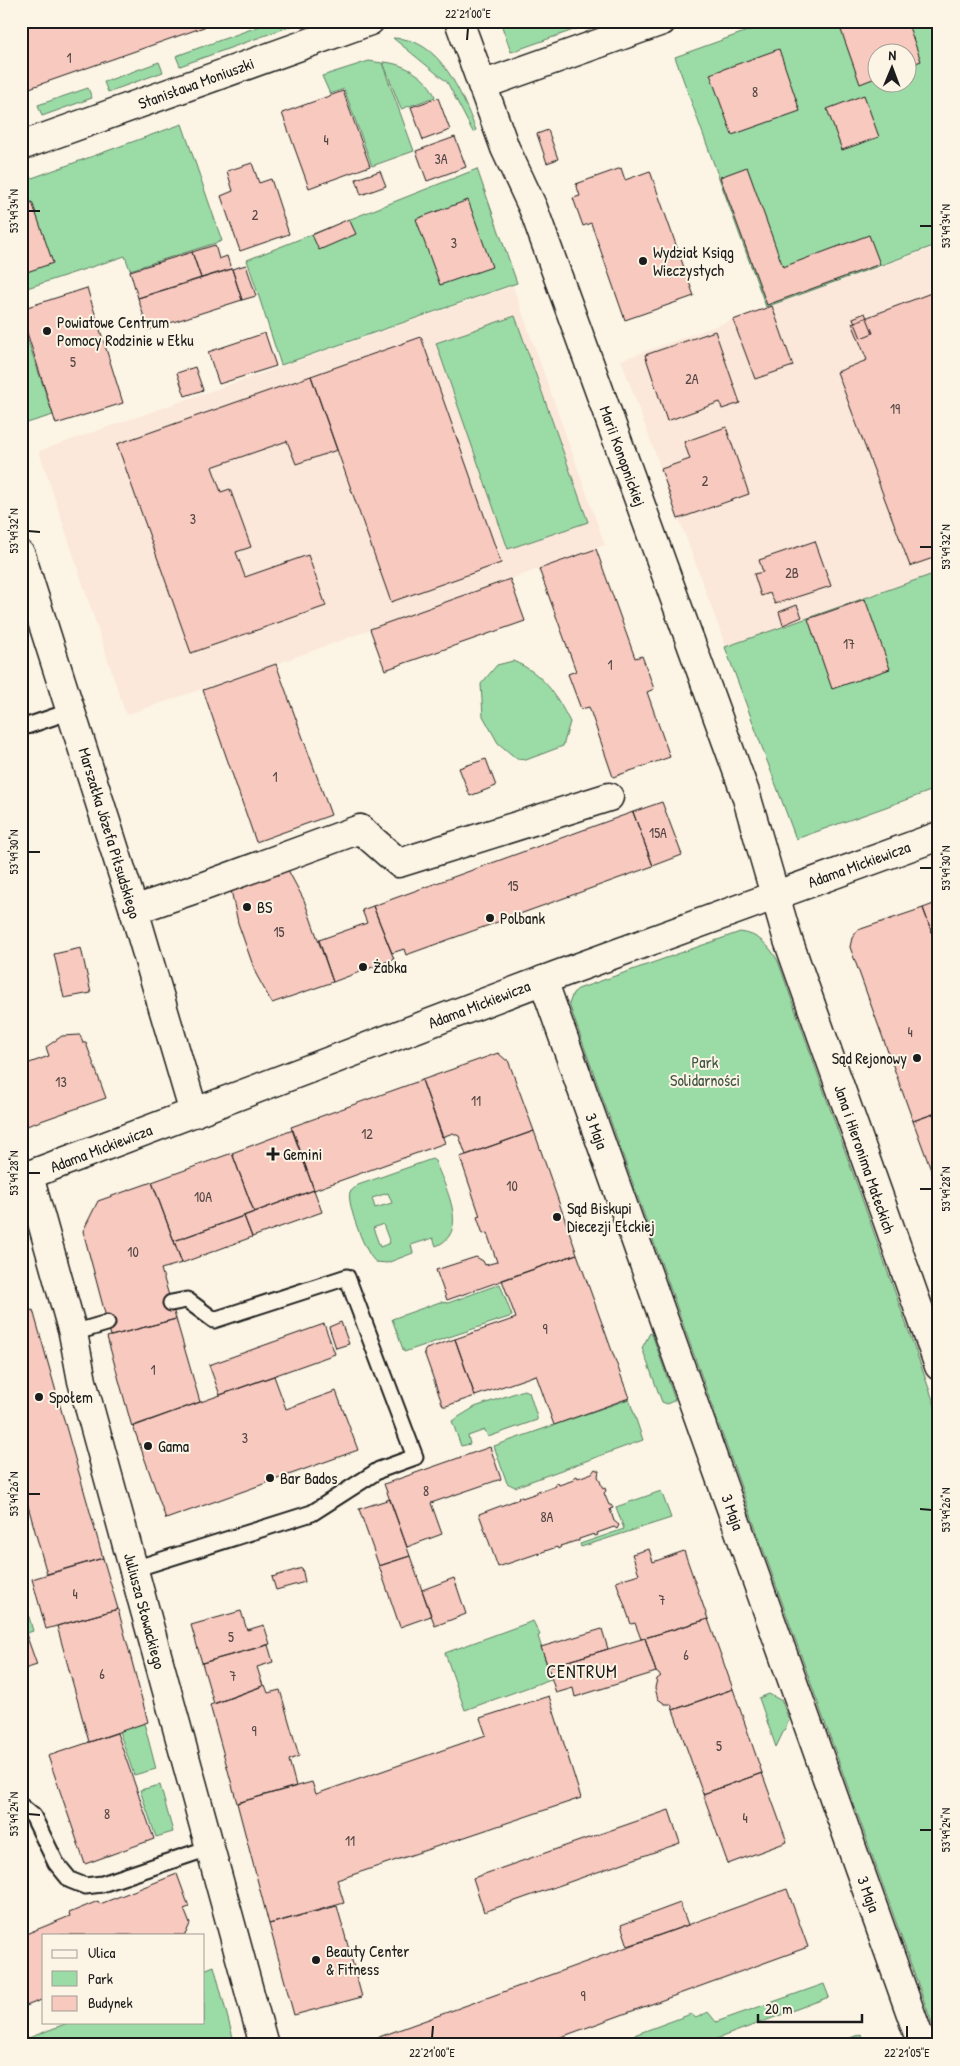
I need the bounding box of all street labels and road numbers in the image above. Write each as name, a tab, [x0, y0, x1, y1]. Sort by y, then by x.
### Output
street label: Stanisława Moniuszki	[135, 52, 257, 114]
street label: Marii Konopnickiej	[595, 403, 651, 509]
street label: Marszałka Józefa Piłsudskiego	[74, 745, 147, 922]
street label: Adama Mickiewicza	[805, 835, 913, 893]
street label: Adama Mickiewicza	[425, 974, 533, 1034]
street label: Jana i Hieronima Małeckich	[829, 1082, 901, 1237]
street label: 3 Maja	[580, 1110, 614, 1152]
street label: Adama Mickiewicza	[47, 1118, 155, 1178]
street label: 3 Maja	[716, 1491, 750, 1533]
street label: Juliusza Słowackiego	[119, 1550, 171, 1672]
street label: 3 Maja	[852, 1873, 886, 1915]

